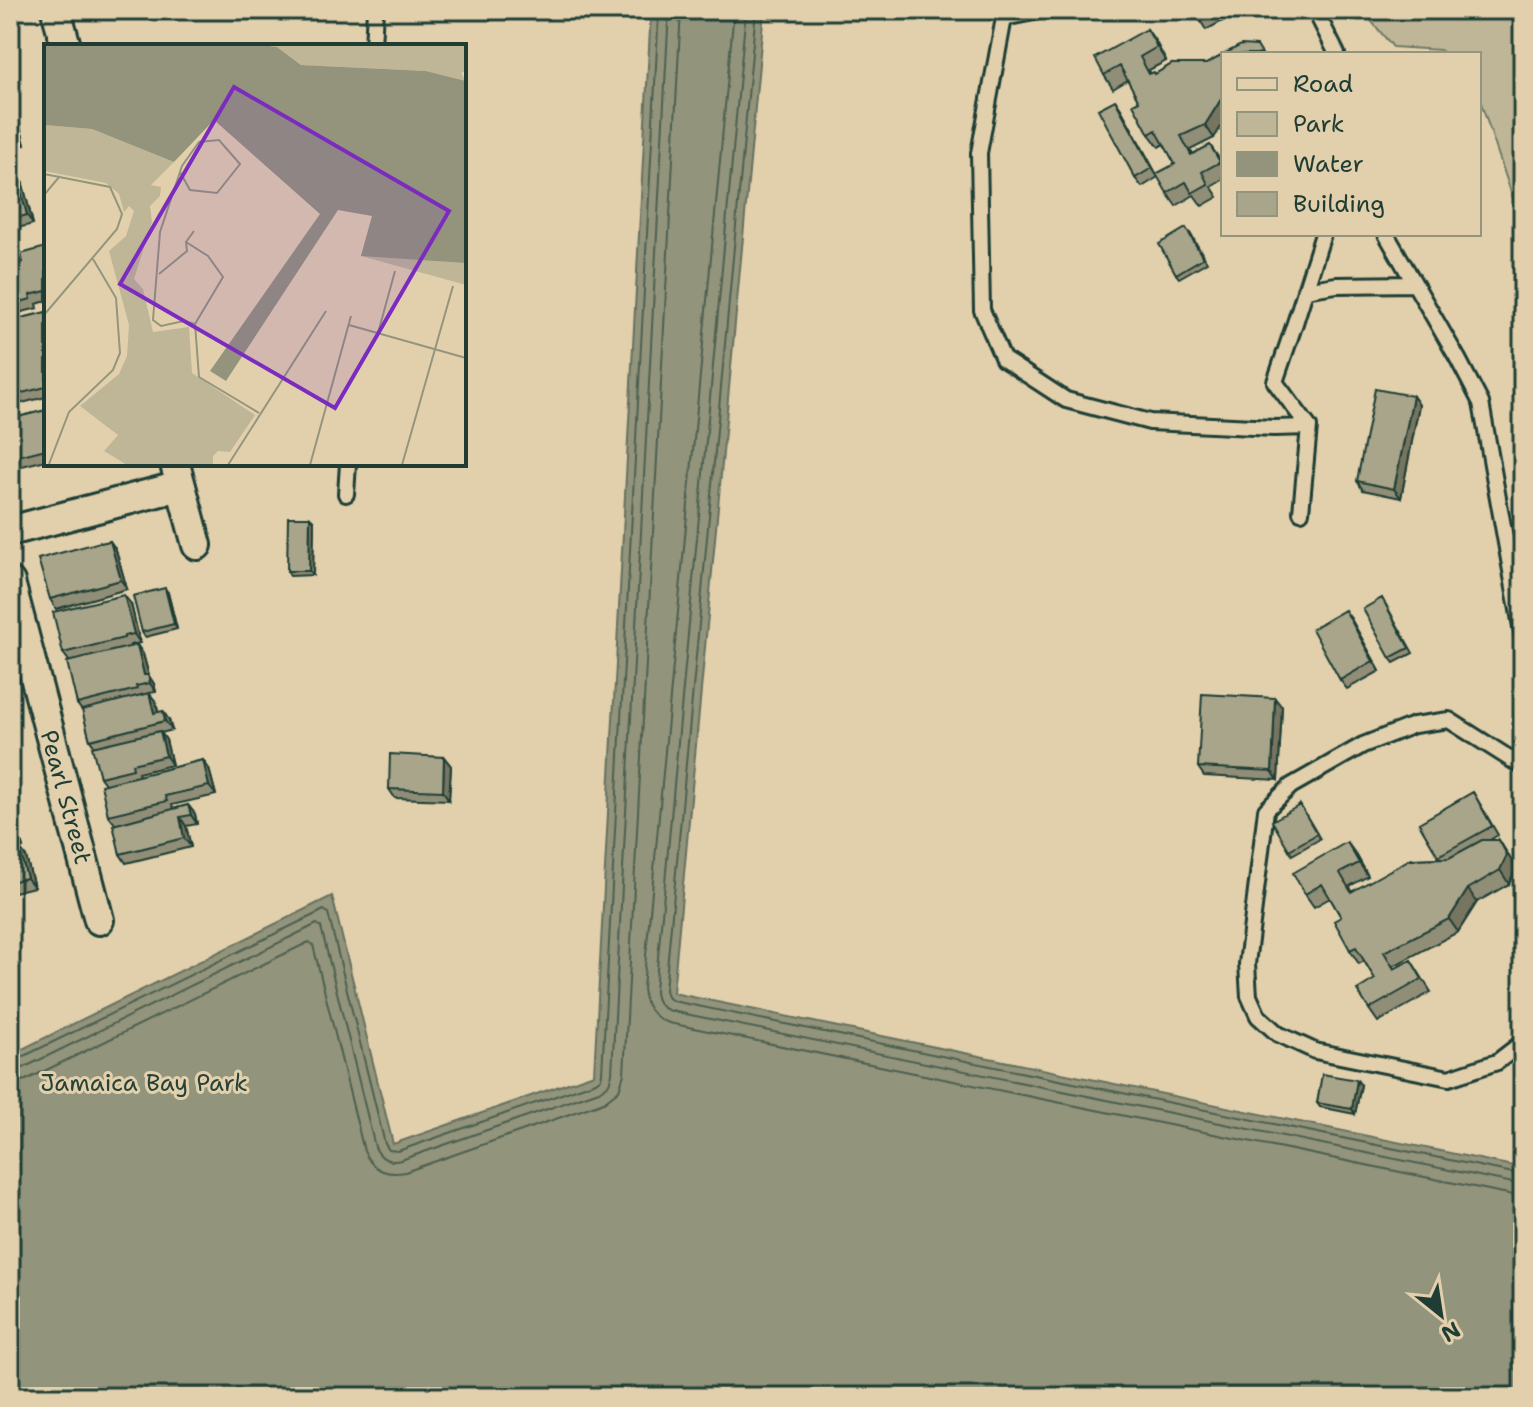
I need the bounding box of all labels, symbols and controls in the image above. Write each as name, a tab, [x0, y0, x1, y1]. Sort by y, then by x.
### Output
inset map	[44, 44, 466, 466]
legend	[1221, 52, 1481, 236]
text: Road	[1293, 68, 1353, 100]
text: Park	[1293, 108, 1345, 140]
text: Water	[1293, 148, 1364, 180]
text: Building	[1293, 188, 1385, 220]
street label: Pearl Street	[33, 726, 99, 868]
park label: Jamaica Bay Park	[40, 1067, 248, 1099]
north arrow	[1401, 1275, 1481, 1355]
text: N	[1436, 1315, 1466, 1349]

